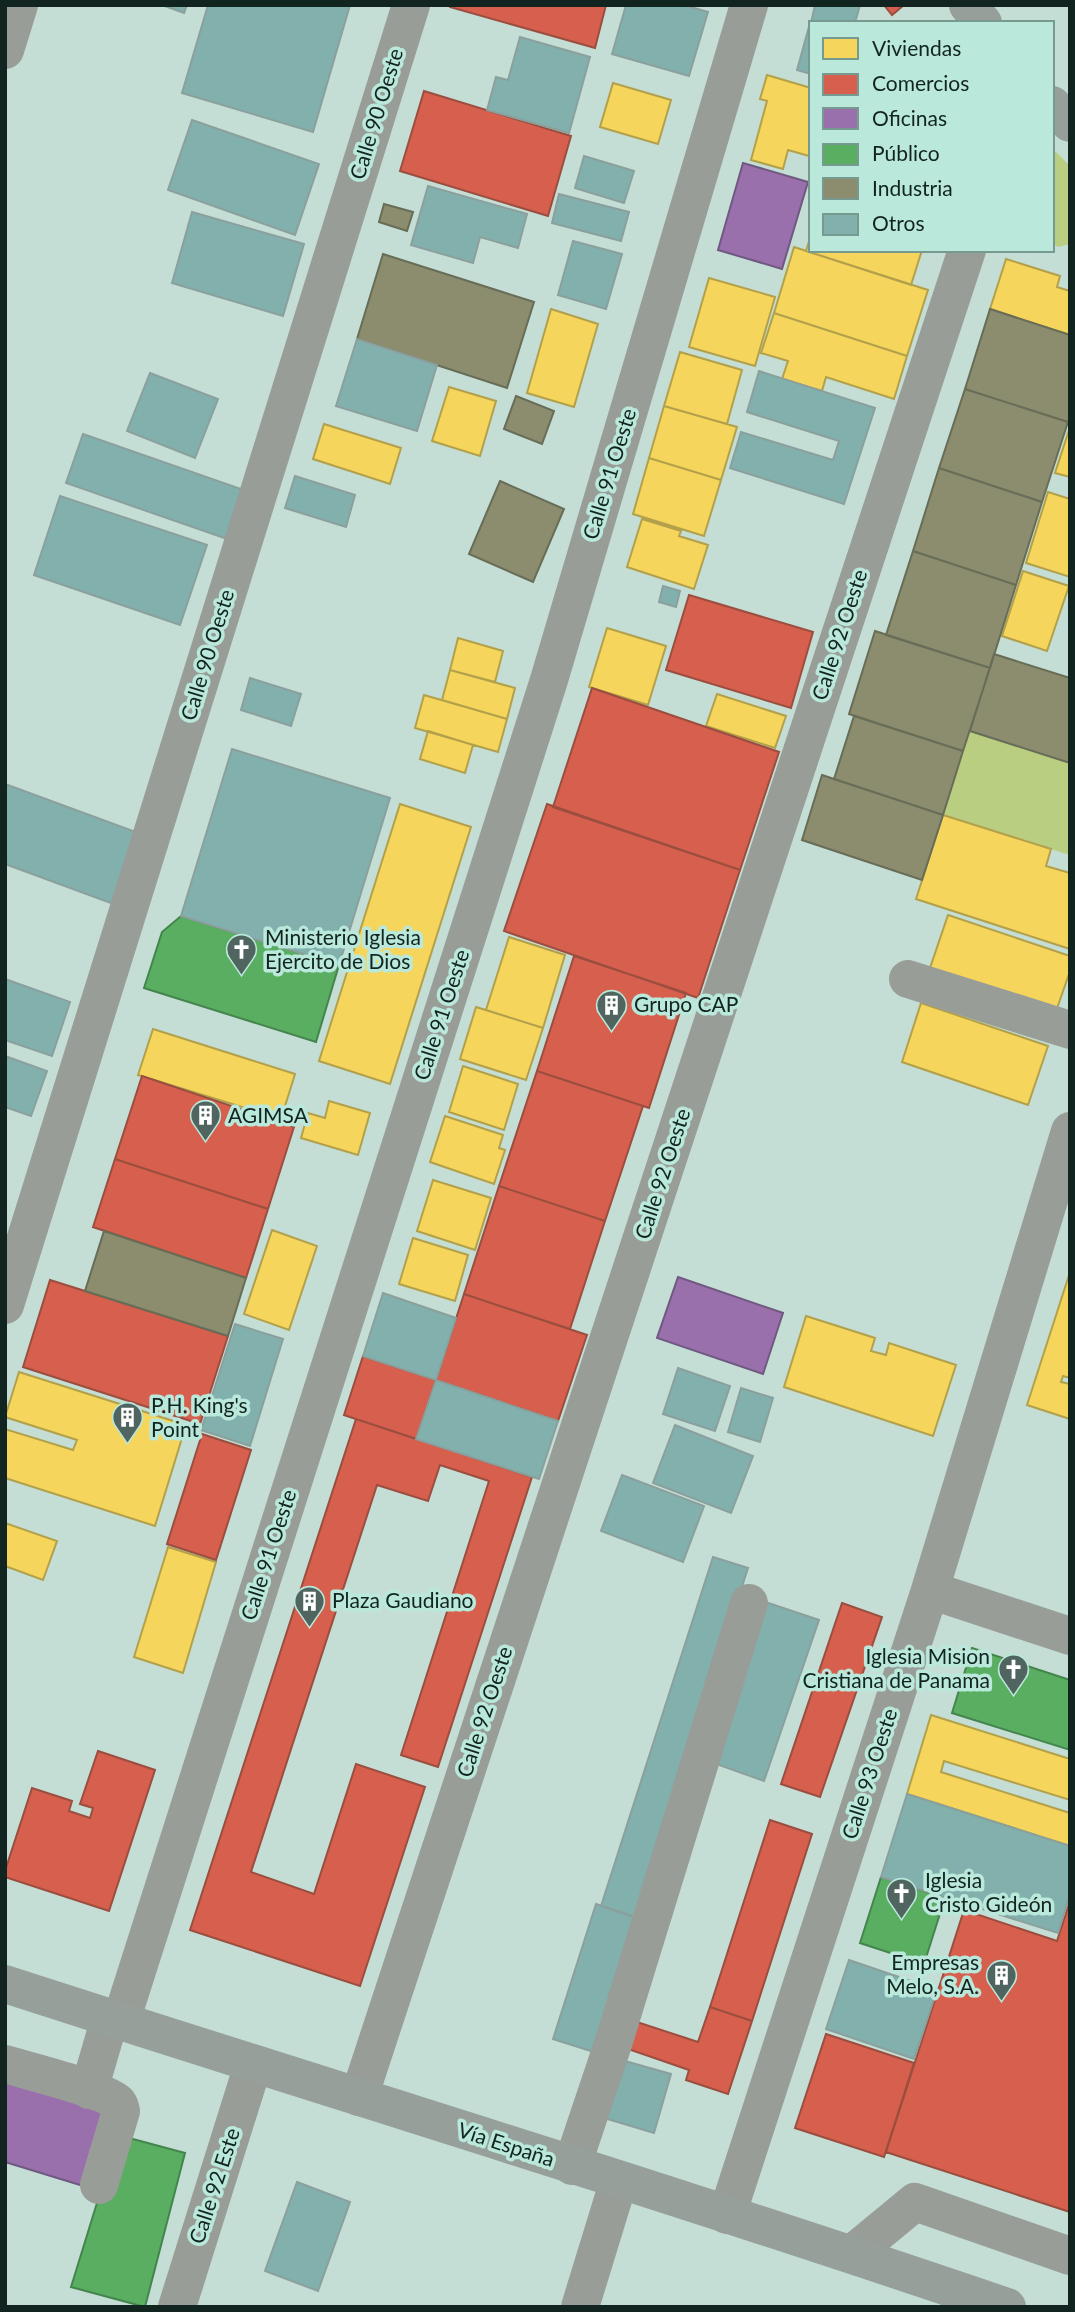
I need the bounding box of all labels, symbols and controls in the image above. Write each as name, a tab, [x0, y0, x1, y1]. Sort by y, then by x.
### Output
legend	[809, 21, 1054, 252]
text: Viviendas	[872, 35, 961, 60]
street label: Calle 90 Oeste	[344, 45, 407, 182]
text: Comercios	[872, 70, 969, 95]
text: Oficinas	[872, 105, 947, 130]
text: Público	[872, 140, 940, 165]
text: Industria	[872, 175, 953, 200]
text: Otros	[872, 210, 925, 235]
street label: Calle 91 Oeste	[577, 405, 640, 542]
street label: Calle 92 Oeste	[806, 566, 871, 703]
street label: Calle 90 Oeste	[175, 586, 238, 723]
place label: Ministerio Iglesia Ejercito de Dios	[265, 924, 421, 973]
church icon: Ministerio Iglesia Ejercito de Dios	[225, 933, 259, 977]
street label: Calle 91 Oeste	[408, 946, 473, 1083]
building icon: Grupo CAP	[594, 988, 628, 1032]
place label: Grupo CAP	[634, 991, 738, 1016]
building icon: AGIMSA	[188, 1099, 222, 1143]
place label: AGIMSA	[228, 1102, 309, 1127]
street label: Calle 92 Oeste	[629, 1105, 694, 1242]
place label: P.H. King's Point	[151, 1392, 248, 1441]
building icon: P.H. King's Point	[111, 1401, 145, 1445]
street label: Calle 91 Oeste	[235, 1486, 300, 1623]
building icon: Plaza Gaudiano	[292, 1584, 326, 1628]
place label: Plaza Gaudiano	[332, 1587, 474, 1612]
street label: Calle 92 Oeste	[451, 1643, 516, 1780]
place label: Iglesia Mision Cristiana de Panama	[803, 1643, 990, 1692]
church icon: Iglesia Mision Cristiana de Panama	[996, 1652, 1030, 1696]
street label: Calle 93 Oeste	[836, 1705, 901, 1842]
place label: Iglesia Cristo Gideón	[925, 1867, 1052, 1916]
church icon: Iglesia Cristo Gideón	[885, 1876, 919, 1920]
place label: Empresas Melo, S.A.	[886, 1949, 979, 1998]
building icon: Empresas Melo, S.A.	[985, 1958, 1019, 2002]
street label: Vía España	[455, 2116, 558, 2171]
street label: Calle 92 Este	[183, 2125, 244, 2247]

